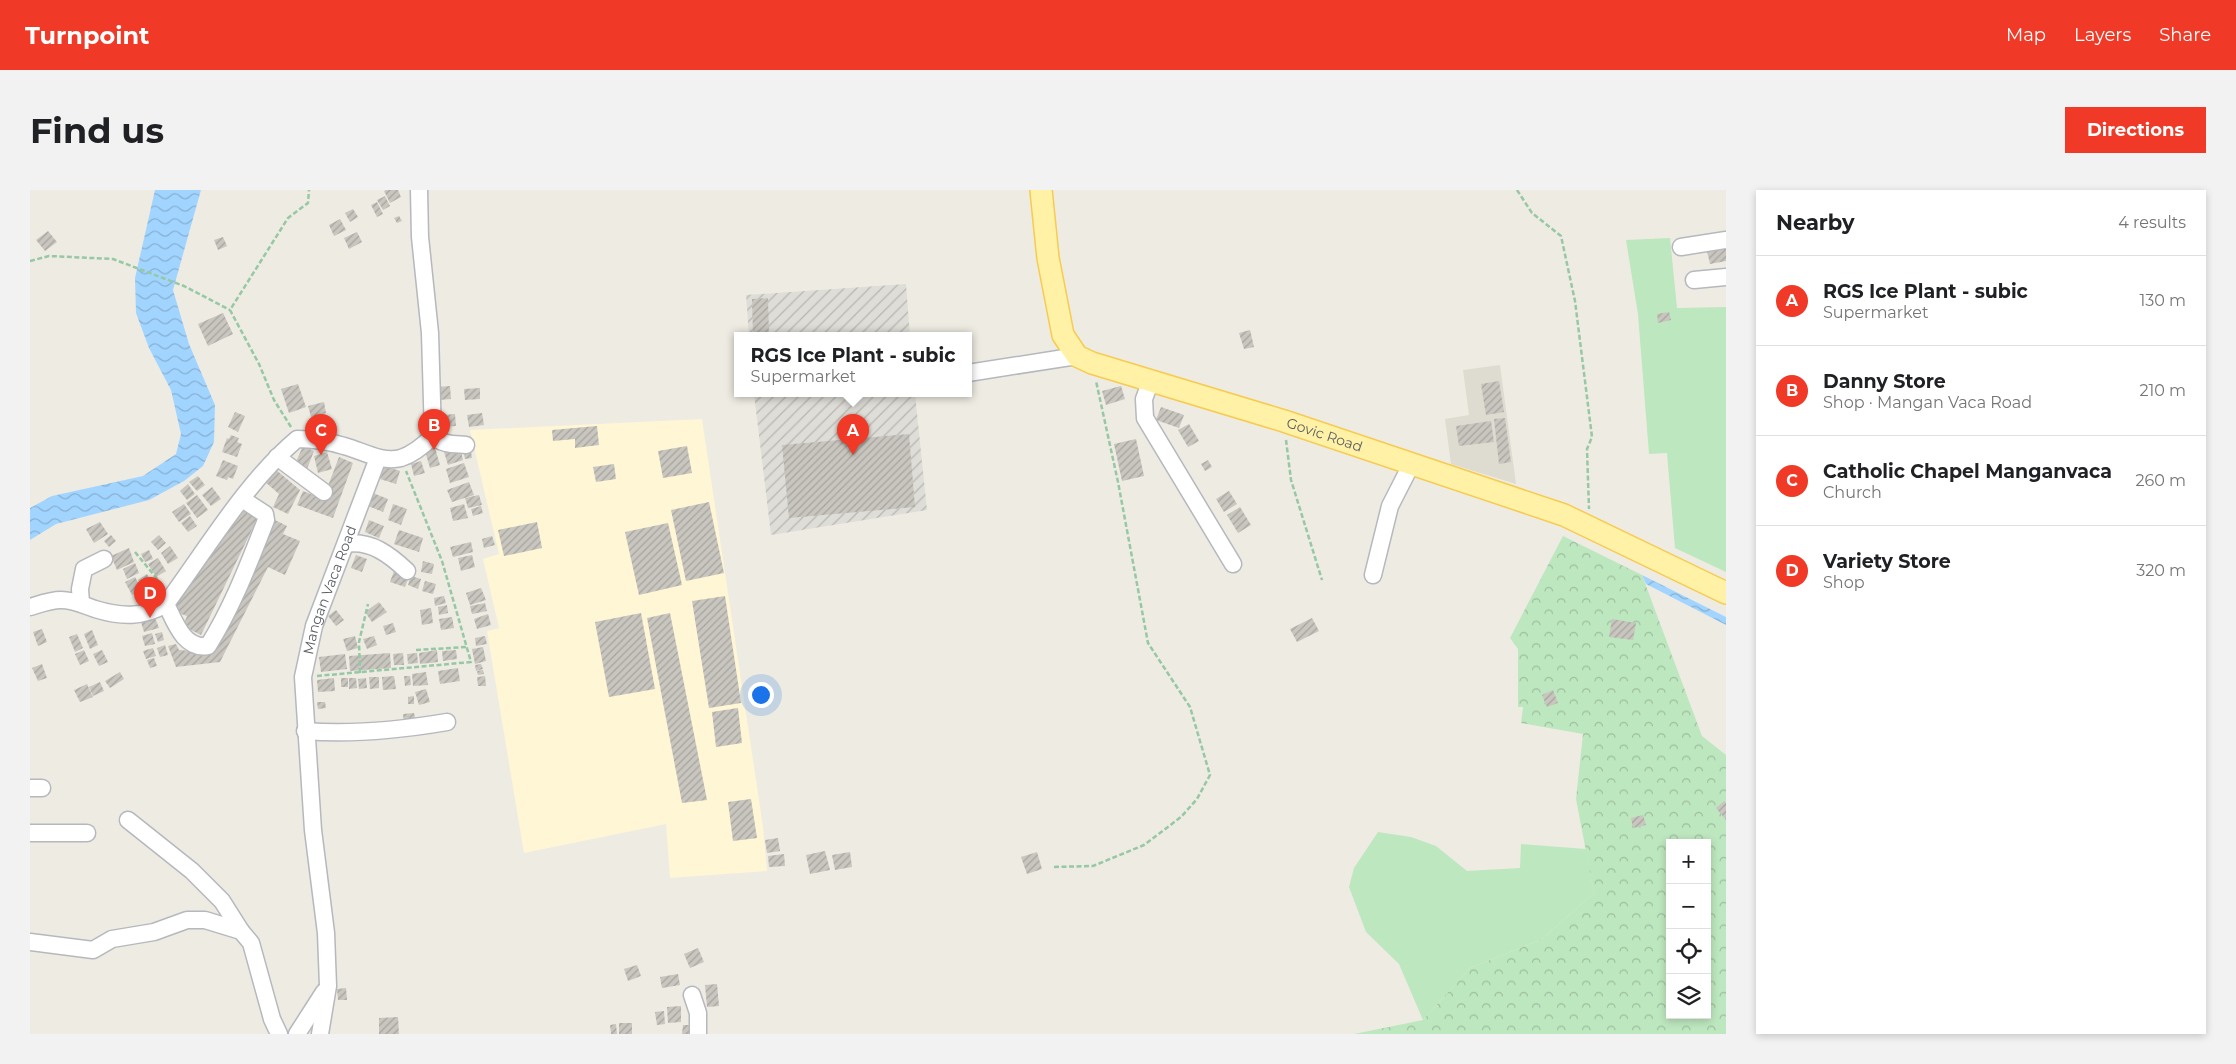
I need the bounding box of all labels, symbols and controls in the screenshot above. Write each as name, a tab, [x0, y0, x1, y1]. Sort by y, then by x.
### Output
text: Turnpoint	[25, 21, 149, 50]
text: Map	[2006, 24, 2046, 46]
text: Layers	[2074, 24, 2131, 46]
text: Share	[2159, 24, 2211, 46]
button: Directions	[2065, 107, 2206, 153]
text: Find us	[30, 109, 164, 152]
text: Nearby	[1776, 210, 1855, 235]
text: 4 results	[2118, 213, 2186, 232]
text: RGS Ice Plant - subic	[1823, 280, 2028, 303]
text: A	[1786, 291, 1798, 310]
text: 130 m	[2139, 291, 2186, 310]
text: Supermarket	[1823, 303, 1929, 322]
popup	[734, 332, 972, 397]
text: RGS Ice Plant - subic	[751, 344, 955, 367]
text: Supermarket	[751, 367, 856, 386]
text: Danny Store	[1823, 370, 1946, 393]
text: B	[1786, 381, 1798, 400]
text: 210 m	[2139, 381, 2186, 400]
text: Shop · Mangan Vaca Road	[1823, 393, 2032, 412]
pin: B	[418, 409, 450, 450]
pin: C	[305, 414, 337, 455]
pin: A	[837, 414, 869, 455]
street label: Govic Road	[1284, 414, 1365, 456]
text: Catholic Chapel Manganvaca	[1823, 460, 2112, 483]
text: C	[1786, 471, 1798, 490]
text: 260 m	[2135, 471, 2186, 490]
text: Church	[1823, 483, 1882, 502]
street label: Mangan Vaca Road	[299, 523, 360, 656]
text: Variety Store	[1823, 550, 1951, 573]
text: D	[1785, 561, 1799, 580]
text: 320 m	[2136, 561, 2186, 580]
text: Shop	[1823, 573, 1865, 592]
pin: D	[134, 577, 166, 618]
your location	[748, 682, 774, 708]
map controls	[1666, 839, 1711, 1019]
button: +	[1666, 839, 1711, 884]
button: −	[1666, 884, 1711, 929]
button: locate	[1666, 929, 1711, 974]
button: layers	[1666, 974, 1711, 1019]

